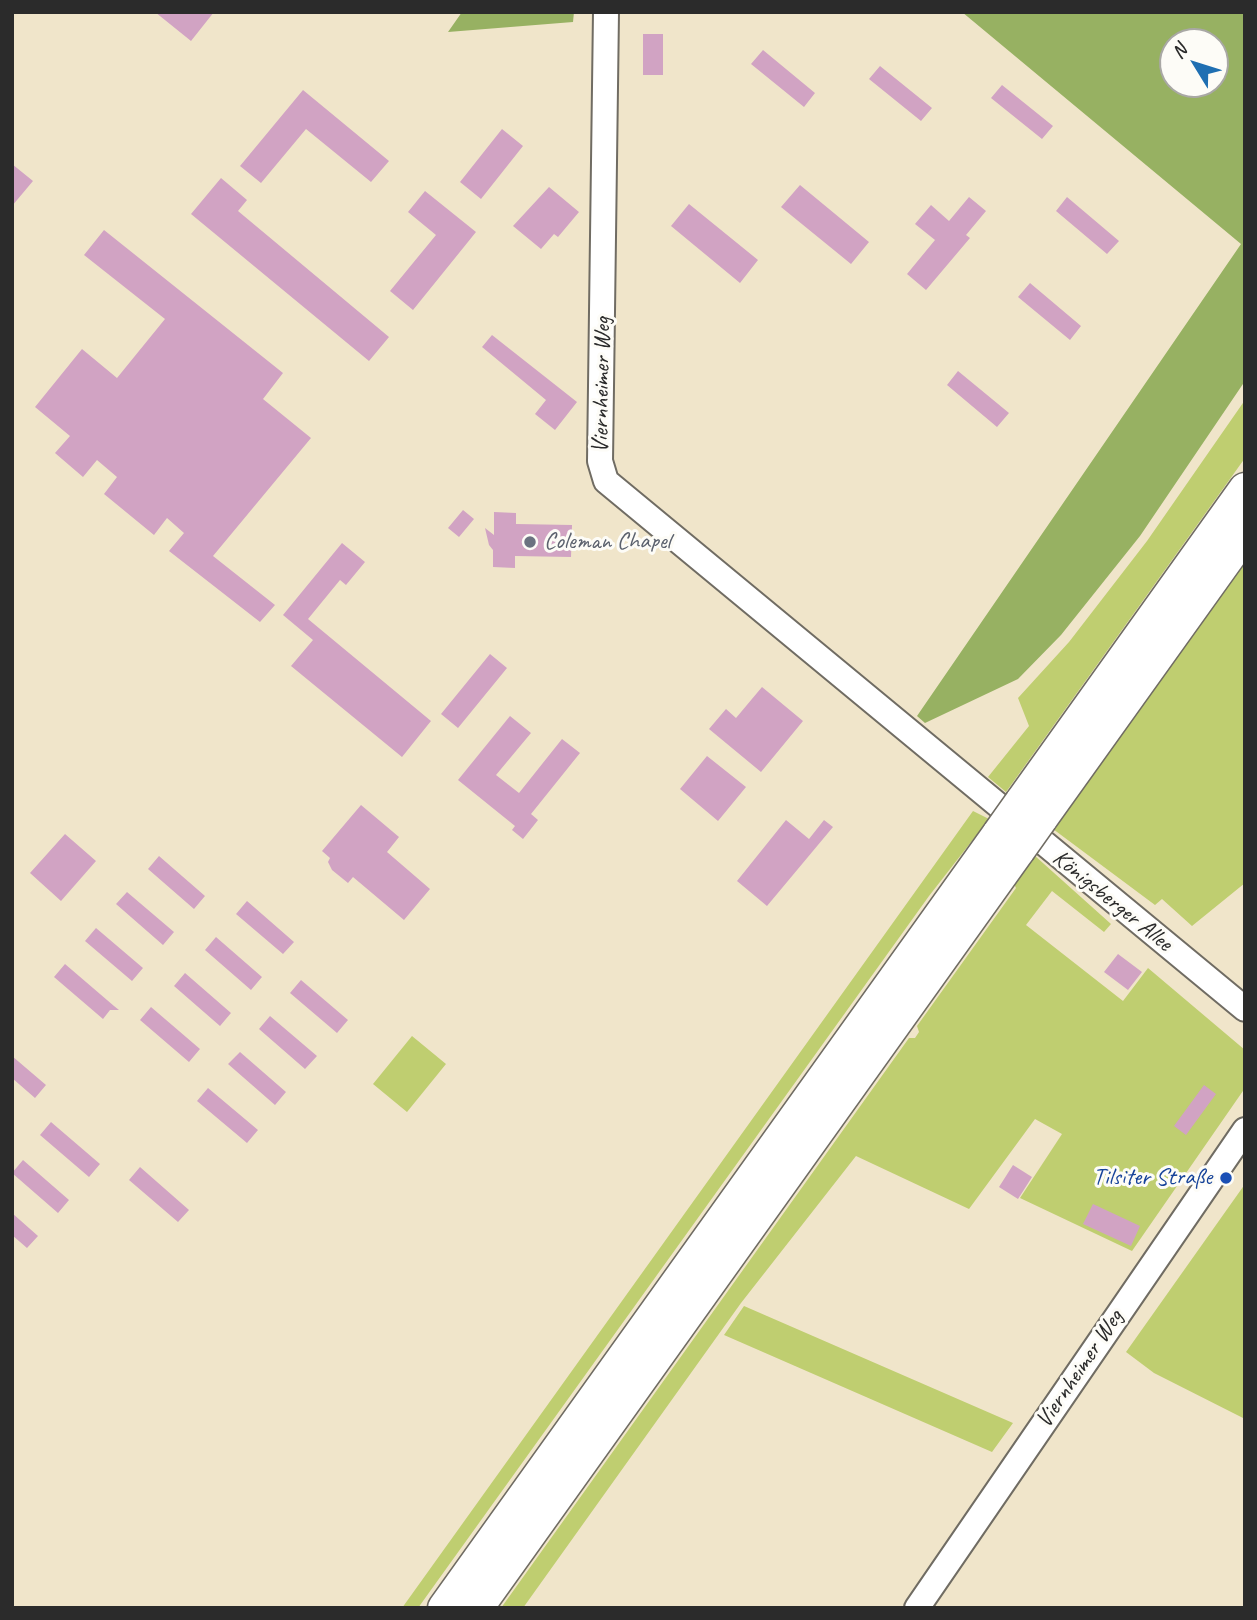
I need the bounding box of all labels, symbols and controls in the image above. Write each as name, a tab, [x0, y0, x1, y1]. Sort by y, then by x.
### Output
north arrow	[1159, 28, 1229, 98]
text: N	[1166, 39, 1192, 63]
street label: Viernheimer Weg	[586, 317, 618, 453]
place label: Coleman Chapel	[544, 528, 671, 556]
marker: Coleman Chapel	[522, 534, 538, 550]
street label: Königsberger Allee	[1046, 844, 1178, 958]
place label: Tilsiter Straße	[1093, 1164, 1212, 1192]
marker: Tilsiter Straße	[1218, 1170, 1234, 1186]
street label: Viernheimer Weg	[1030, 1304, 1130, 1434]

